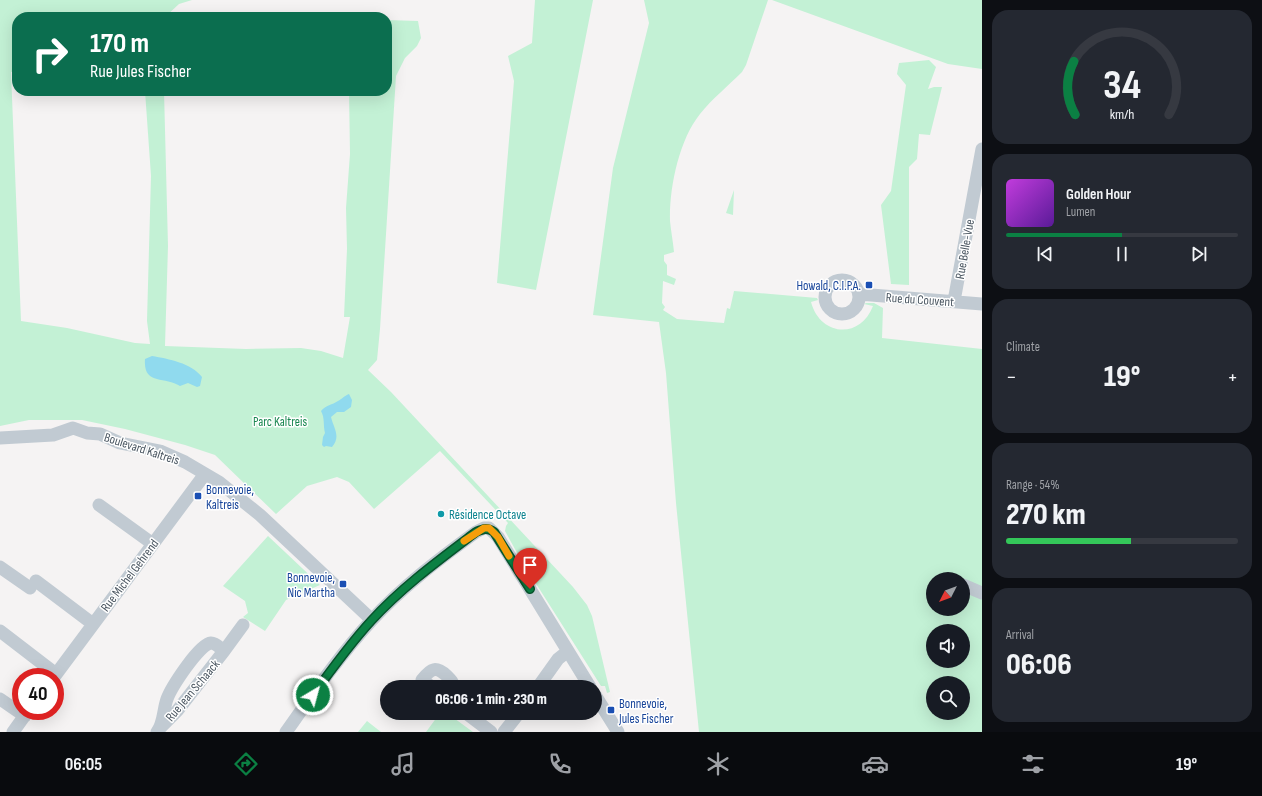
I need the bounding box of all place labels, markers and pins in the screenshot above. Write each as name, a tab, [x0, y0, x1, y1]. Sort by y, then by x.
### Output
place label: Howald, C.I.P.A.	[796, 278, 861, 294]
marker: Howald, C.I.P.A.	[864, 280, 874, 290]
place label: Bonnevoie, Kaltreis	[206, 482, 254, 513]
marker: Bonnevoie, Kaltreis	[193, 491, 203, 501]
place label: Résidence Octave	[449, 507, 526, 523]
marker: Résidence Octave	[436, 509, 446, 519]
pin	[513, 548, 547, 589]
place label: Bonnevoie, Nic Martha	[287, 570, 335, 601]
marker: Bonnevoie, Nic Martha	[338, 579, 348, 589]
place label: Bonnevoie, Jules Fischer	[618, 696, 674, 727]
marker: Bonnevoie, Jules Fischer	[606, 705, 616, 715]

